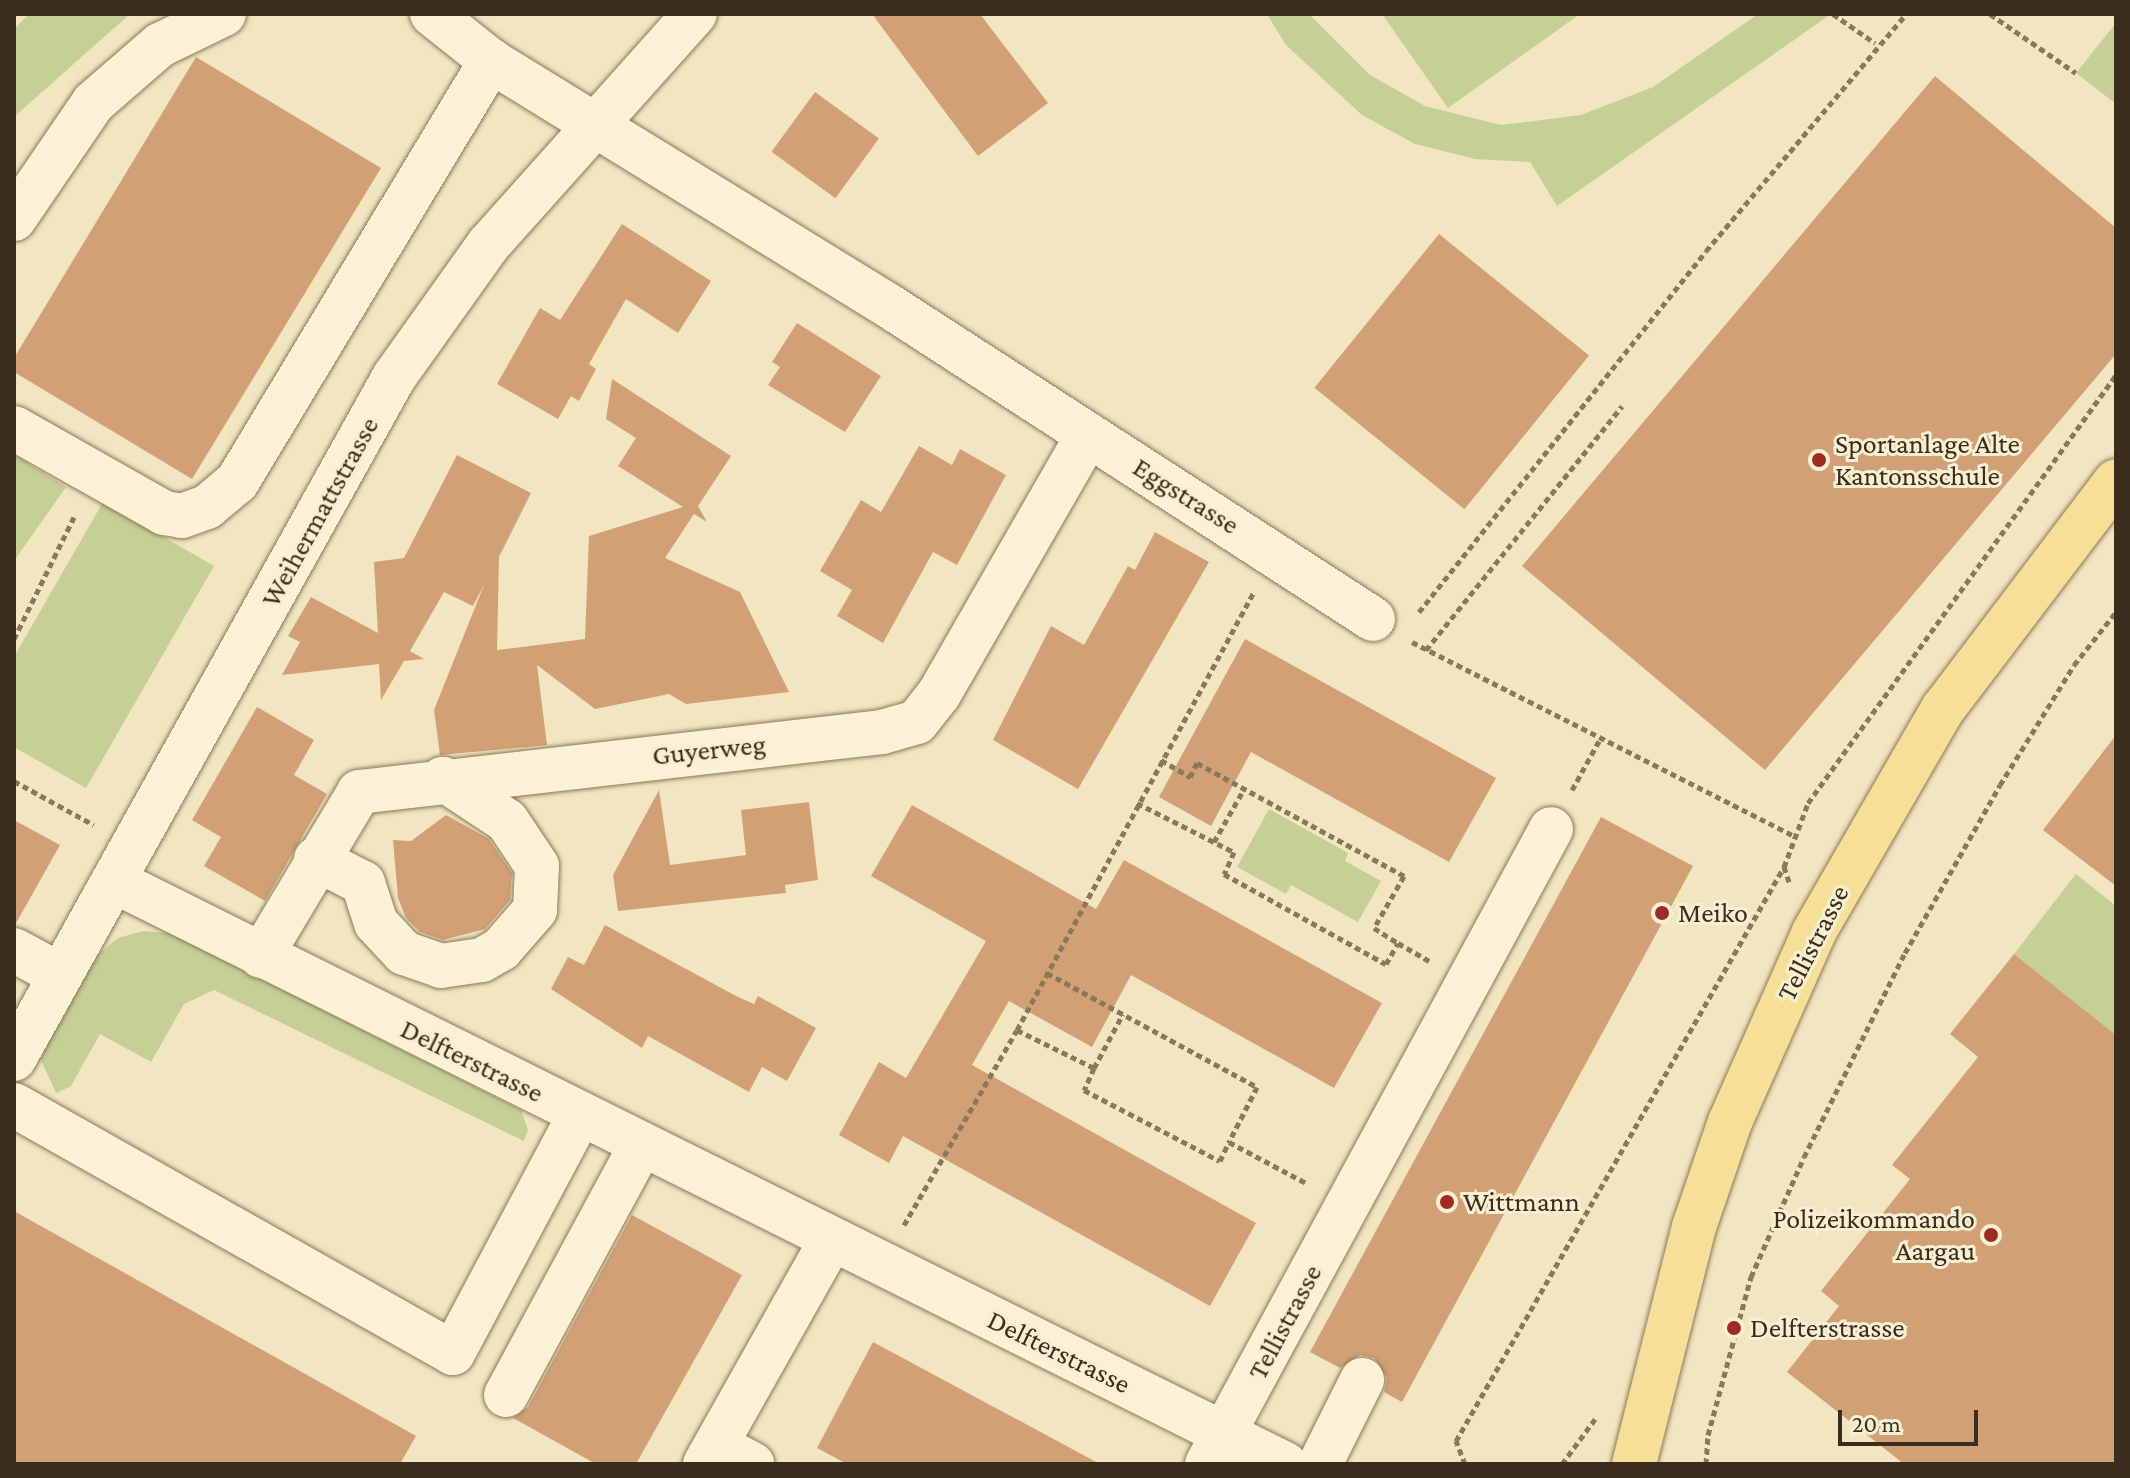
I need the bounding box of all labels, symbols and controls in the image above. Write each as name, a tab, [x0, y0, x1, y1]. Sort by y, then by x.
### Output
street label: Weihermattstrasse	[254, 411, 386, 613]
place label: Sportanlage Alte Kantonsschule	[1835, 427, 2020, 493]
street label: Eggstrasse	[1127, 450, 1245, 542]
marker: Sportanlage Alte Kantonsschule	[1810, 451, 1828, 469]
street label: Guyerweg	[651, 727, 767, 773]
street label: Tellistrasse	[1770, 880, 1856, 1006]
place label: Meiko	[1678, 896, 1748, 930]
marker: Meiko	[1653, 904, 1671, 922]
street label: Delfterstrasse	[395, 1012, 549, 1110]
place label: Wittmann	[1463, 1185, 1580, 1219]
marker: Wittmann	[1438, 1193, 1456, 1211]
place label: Polizeikommando Aargau	[1773, 1202, 1975, 1268]
marker: Polizeikommando Aargau	[1982, 1226, 2000, 1244]
street label: Tellistrasse	[1241, 1259, 1329, 1385]
street label: Delfterstrasse	[982, 1303, 1136, 1401]
place label: Delfterstrasse	[1750, 1311, 1905, 1345]
marker: Delfterstrasse	[1725, 1319, 1743, 1337]
scale bar	[1842, 1394, 1982, 1444]
text: 20 m	[1852, 1410, 1901, 1437]

